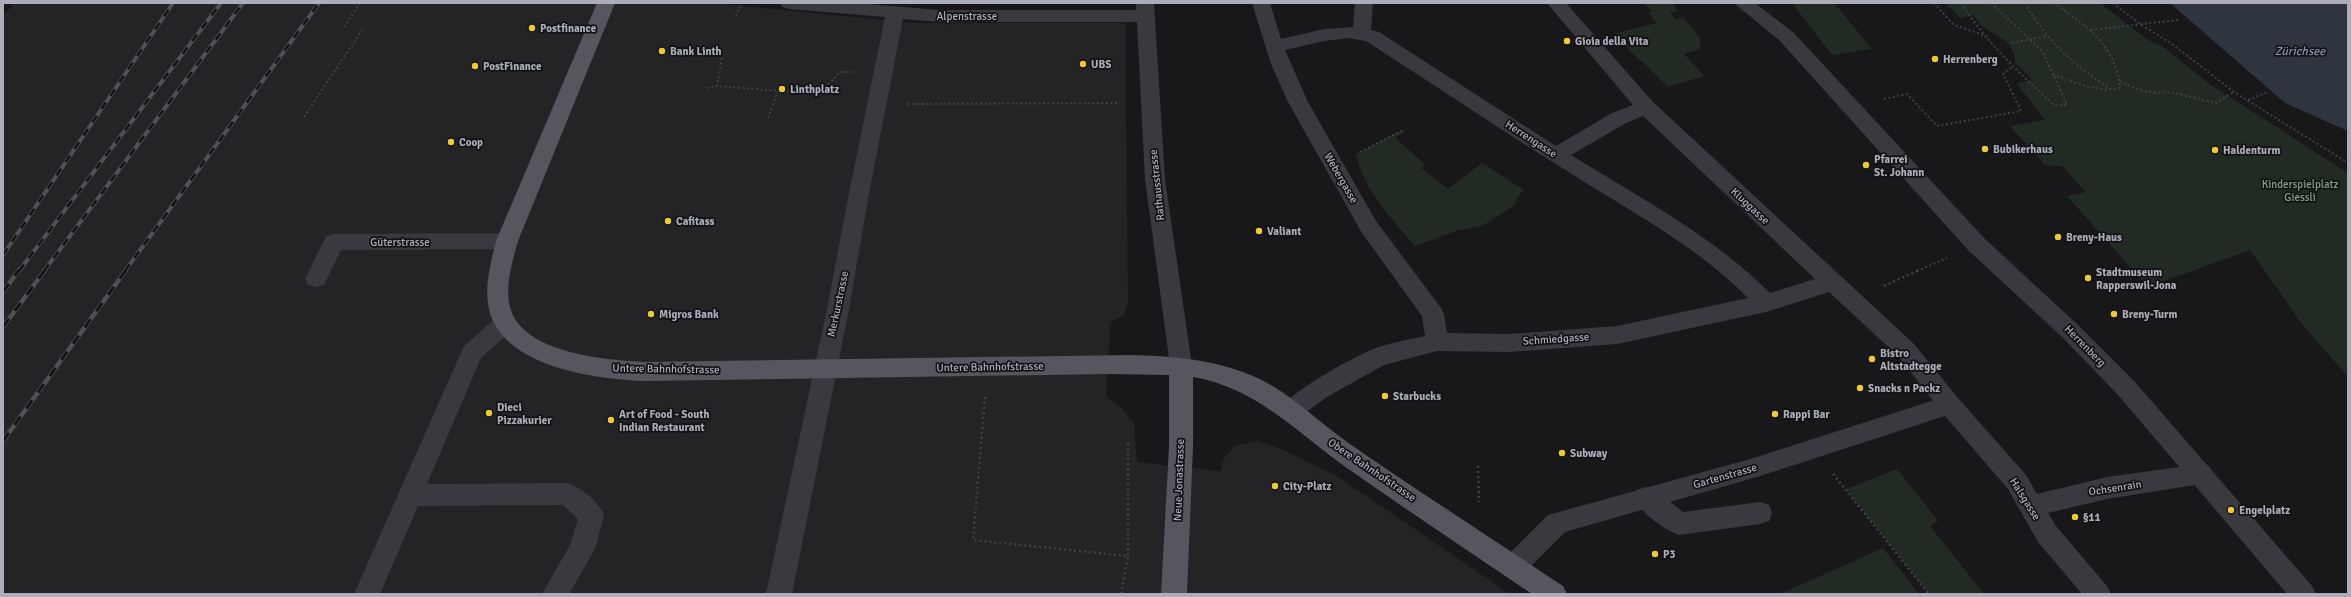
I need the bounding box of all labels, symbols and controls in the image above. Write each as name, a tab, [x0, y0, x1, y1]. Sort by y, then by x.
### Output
street label: Alpenstrasse	[937, 10, 997, 23]
place label: Postfinance	[540, 22, 597, 35]
marker: Postfinance	[527, 23, 537, 33]
place label: Gioia della Vita	[1575, 35, 1649, 48]
marker: Gioia della Vita	[1562, 36, 1572, 46]
water label: Zürichsee	[2275, 44, 2326, 59]
place label: Bank Linth	[670, 45, 722, 58]
marker: Bank Linth	[657, 46, 667, 56]
place label: Herrenberg	[1943, 53, 1998, 66]
marker: Herrenberg	[1930, 54, 1940, 64]
place label: UBS	[1091, 58, 1111, 71]
marker: UBS	[1078, 59, 1088, 69]
place label: PostFinance	[483, 60, 542, 73]
marker: PostFinance	[470, 61, 480, 71]
place label: Linthplatz	[790, 83, 839, 96]
marker: Linthplatz	[777, 84, 787, 94]
street label: Herrengasse	[1503, 118, 1559, 160]
place label: Coop	[459, 136, 483, 149]
marker: Coop	[446, 137, 456, 147]
place label: Bubikerhaus	[1993, 143, 2053, 156]
marker: Bubikerhaus	[1980, 144, 1990, 154]
place label: Haldenturm	[2223, 144, 2280, 157]
marker: Haldenturm	[2210, 145, 2220, 155]
street label: Rathausstrasse	[1147, 149, 1167, 221]
street label: Webergasse	[1321, 150, 1361, 206]
place label: Pfarrei St. Johann	[1874, 153, 1924, 179]
marker: Pfarrei St. Johann	[1861, 160, 1871, 170]
park label: Kinderspielplatz Giessli	[2262, 178, 2338, 204]
street label: Kluggasse	[1728, 185, 1772, 227]
place label: Cafitass	[676, 215, 715, 228]
marker: Cafitass	[663, 216, 673, 226]
place label: Valiant	[1267, 225, 1301, 238]
marker: Valiant	[1254, 226, 1264, 236]
place label: Breny-Haus	[2066, 231, 2122, 244]
marker: Breny-Haus	[2053, 232, 2063, 242]
street label: Güterstrasse	[370, 236, 430, 249]
place label: Stadtmuseum Rapperswil-Jona	[2096, 266, 2177, 292]
street label: Merkurstrasse	[825, 270, 851, 338]
marker: Stadtmuseum Rapperswil-Jona	[2083, 273, 2093, 283]
place label: Migros Bank	[659, 308, 719, 321]
place label: Breny-Turm	[2122, 308, 2177, 321]
marker: Migros Bank	[646, 309, 656, 319]
marker: Breny-Turm	[2109, 309, 2119, 319]
street label: Herrenberg	[2062, 323, 2109, 370]
street label: Schmiedgasse	[1522, 330, 1590, 348]
place label: Bistro Altstadtegge	[1880, 347, 1942, 373]
marker: Bistro Altstadtegge	[1867, 354, 1877, 364]
street label: Untere Bahnhofstrasse	[936, 360, 1044, 374]
street label: Untere Bahnhofstrasse	[612, 362, 720, 376]
place label: Snacks n Packz	[1868, 382, 1940, 395]
marker: Snacks n Packz	[1855, 383, 1865, 393]
place label: Starbucks	[1393, 390, 1441, 403]
marker: Starbucks	[1380, 391, 1390, 401]
place label: Dieci Pizzakurier	[497, 401, 552, 427]
marker: Dieci Pizzakurier	[484, 408, 494, 418]
place label: Art of Food - South Indian Restaurant	[619, 408, 709, 434]
place label: Rappi Bar	[1783, 408, 1830, 421]
marker: Rappi Bar	[1770, 409, 1780, 419]
marker: Art of Food - South Indian Restaurant	[606, 415, 616, 425]
street label: Obere Bahnhofstrasse	[1326, 436, 1418, 504]
street label: Neue Jonastrasse	[1171, 439, 1187, 521]
place label: Subway	[1570, 447, 1608, 460]
marker: Subway	[1557, 448, 1567, 458]
street label: Gartenstrasse	[1692, 461, 1758, 491]
street label: Halsgasse	[2007, 475, 2043, 523]
street label: Ochsenrain	[2088, 477, 2142, 499]
place label: City-Platz	[1283, 480, 1332, 493]
marker: City-Platz	[1270, 481, 1280, 491]
place label: Engelplatz	[2239, 504, 2290, 517]
marker: Engelplatz	[2226, 505, 2236, 515]
place label: §11	[2083, 511, 2100, 524]
marker: §11	[2070, 512, 2080, 522]
place label: P3	[1663, 548, 1675, 561]
marker: P3	[1650, 549, 1660, 559]

